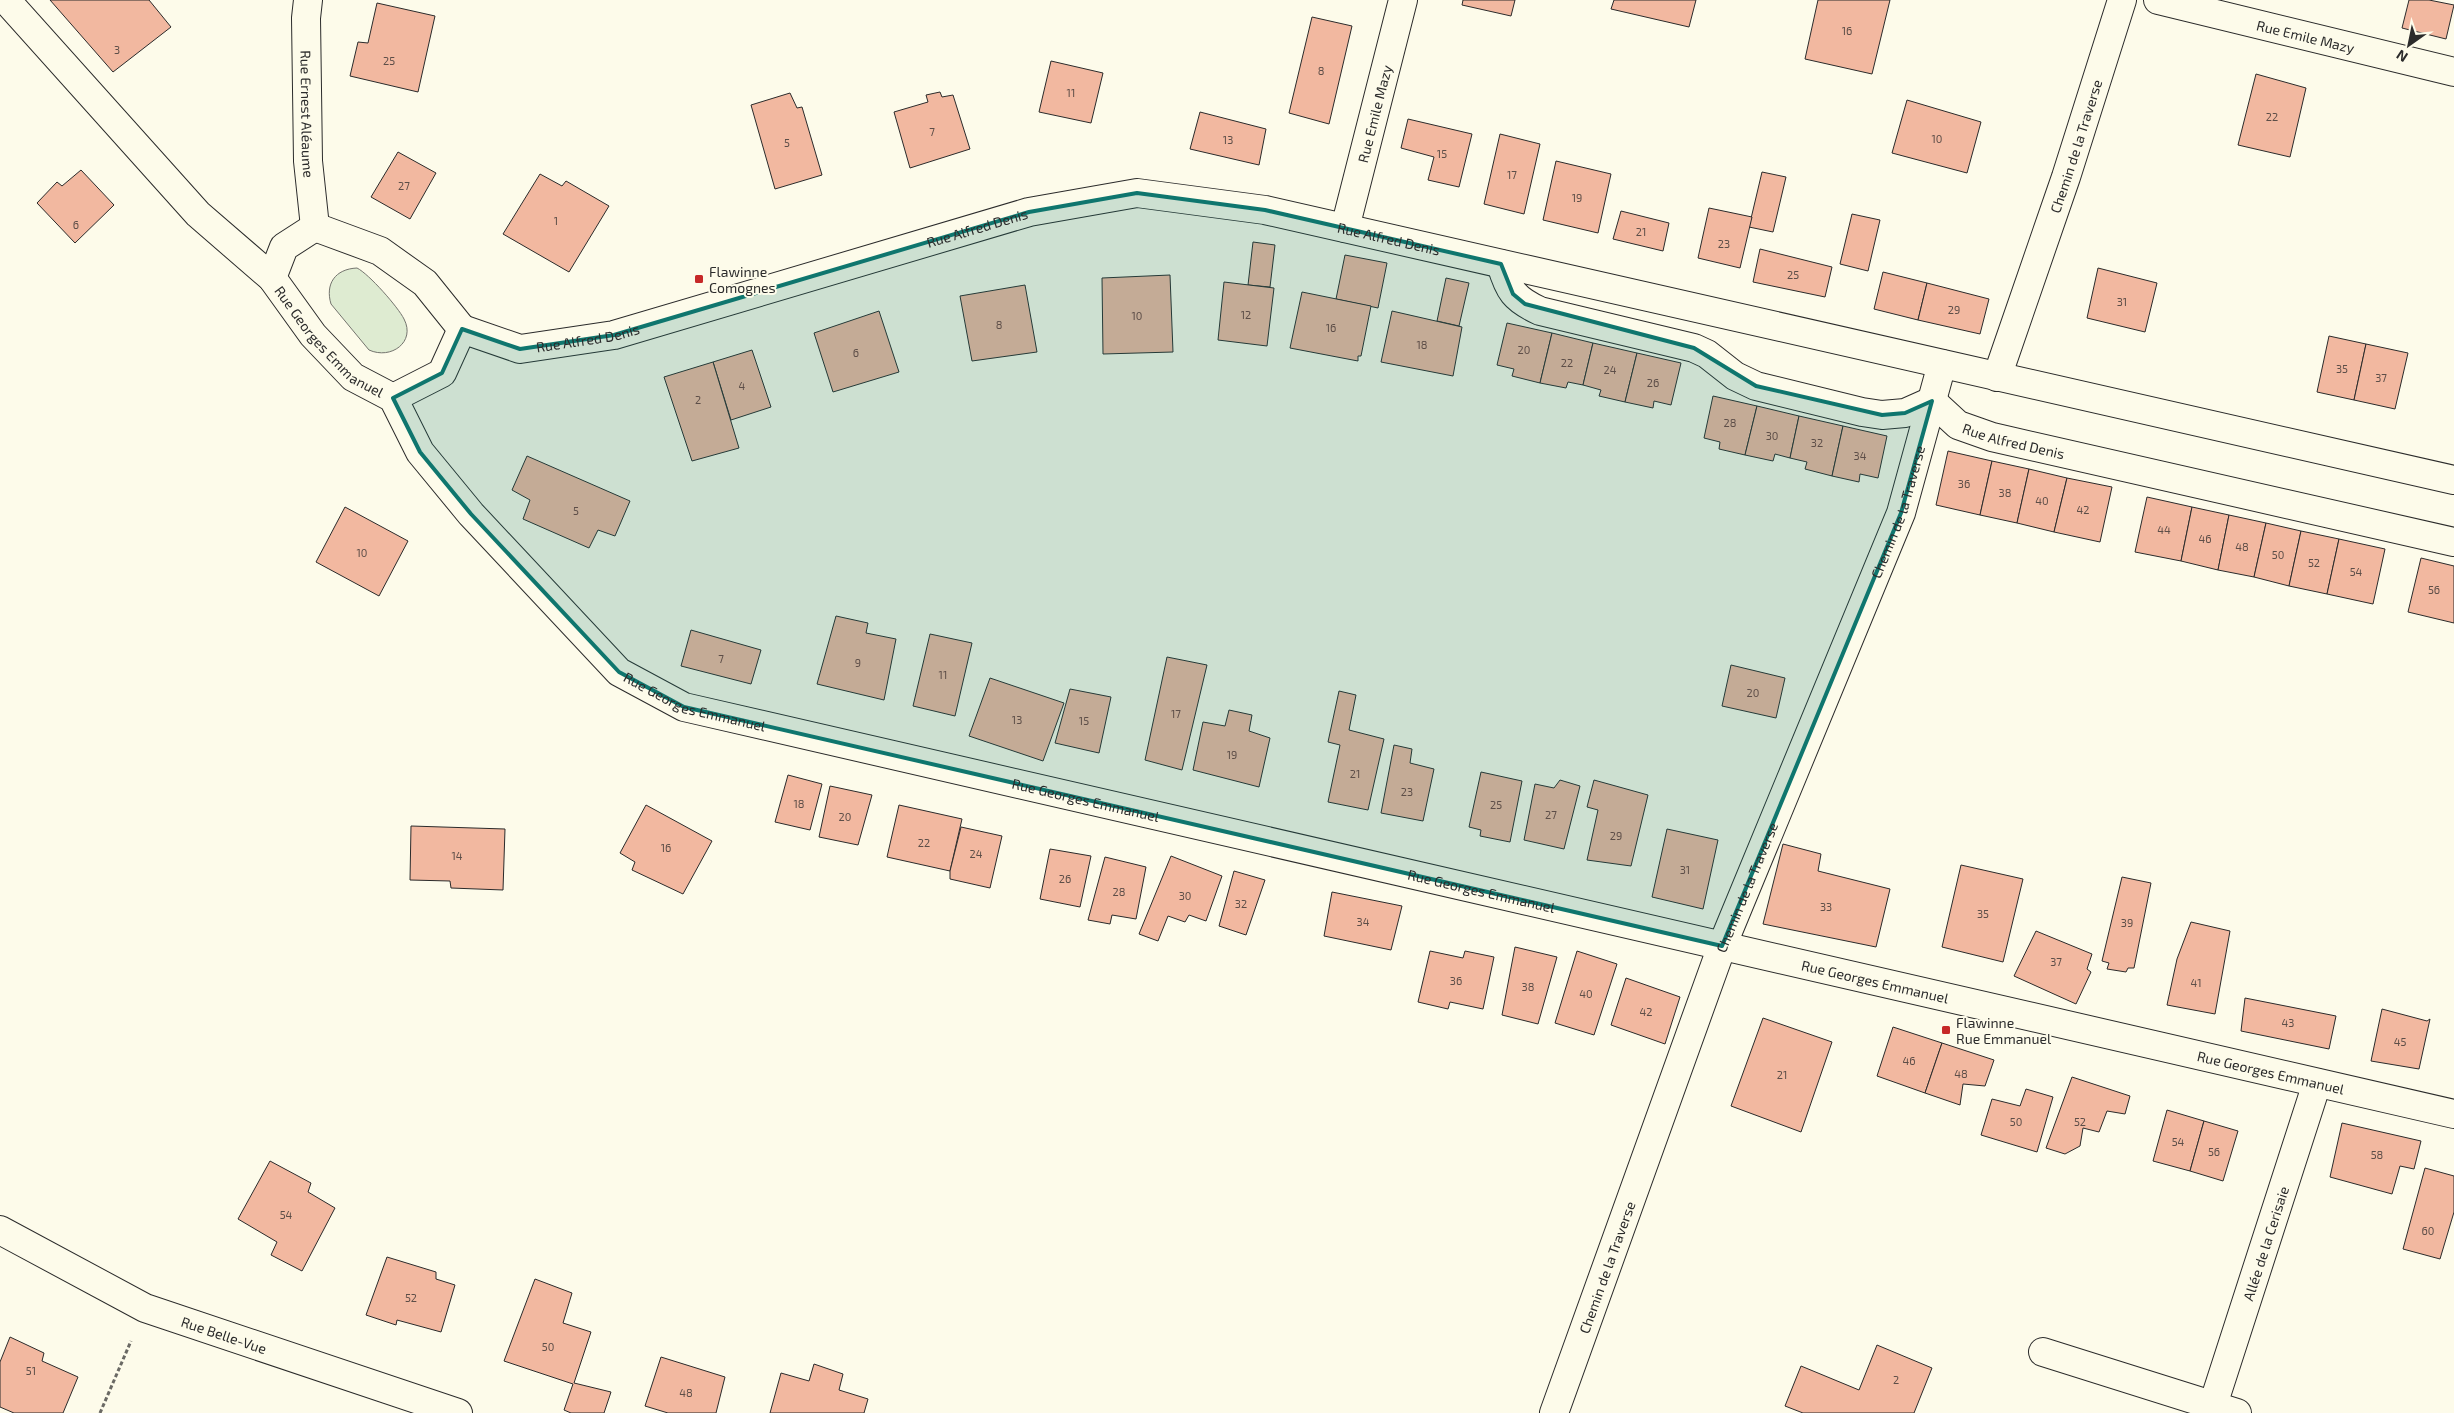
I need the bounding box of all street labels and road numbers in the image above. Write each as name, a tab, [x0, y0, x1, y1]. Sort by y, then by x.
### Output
street label: Rue Emile Mazy	[2255, 16, 2357, 56]
street label: Rue Ernest Aléaume	[298, 50, 318, 178]
street label: Rue Emile Mazy	[1353, 62, 1395, 164]
street label: Chemin de la Traverse	[2046, 77, 2105, 215]
street label: Rue Alfred Denis	[924, 204, 1030, 250]
street label: Rue Alfred Denis	[1336, 218, 1442, 258]
street label: Rue Georges Emmanuel	[272, 282, 388, 401]
street label: Rue Alfred Denis	[535, 319, 641, 355]
street label: Rue Alfred Denis	[1960, 419, 2066, 462]
street label: Chemin de la Traverse	[1867, 443, 1928, 580]
street label: Rue Georges Emmanuel	[621, 668, 768, 734]
street label: Rue Georges Emmanuel	[1011, 774, 1162, 825]
street label: Chemin de la Traverse	[1712, 819, 1781, 954]
street label: Rue Georges Emmanuel	[1406, 865, 1558, 916]
street label: Rue Georges Emmanuel	[1800, 956, 1951, 1006]
street label: Rue Georges Emmanuel	[2196, 1047, 2347, 1097]
street label: Allée de la Cerisaie	[2239, 1184, 2292, 1303]
street label: Chemin de la Traverse	[1575, 1199, 1638, 1336]
street label: Rue Belle-Vue	[179, 1312, 269, 1357]

